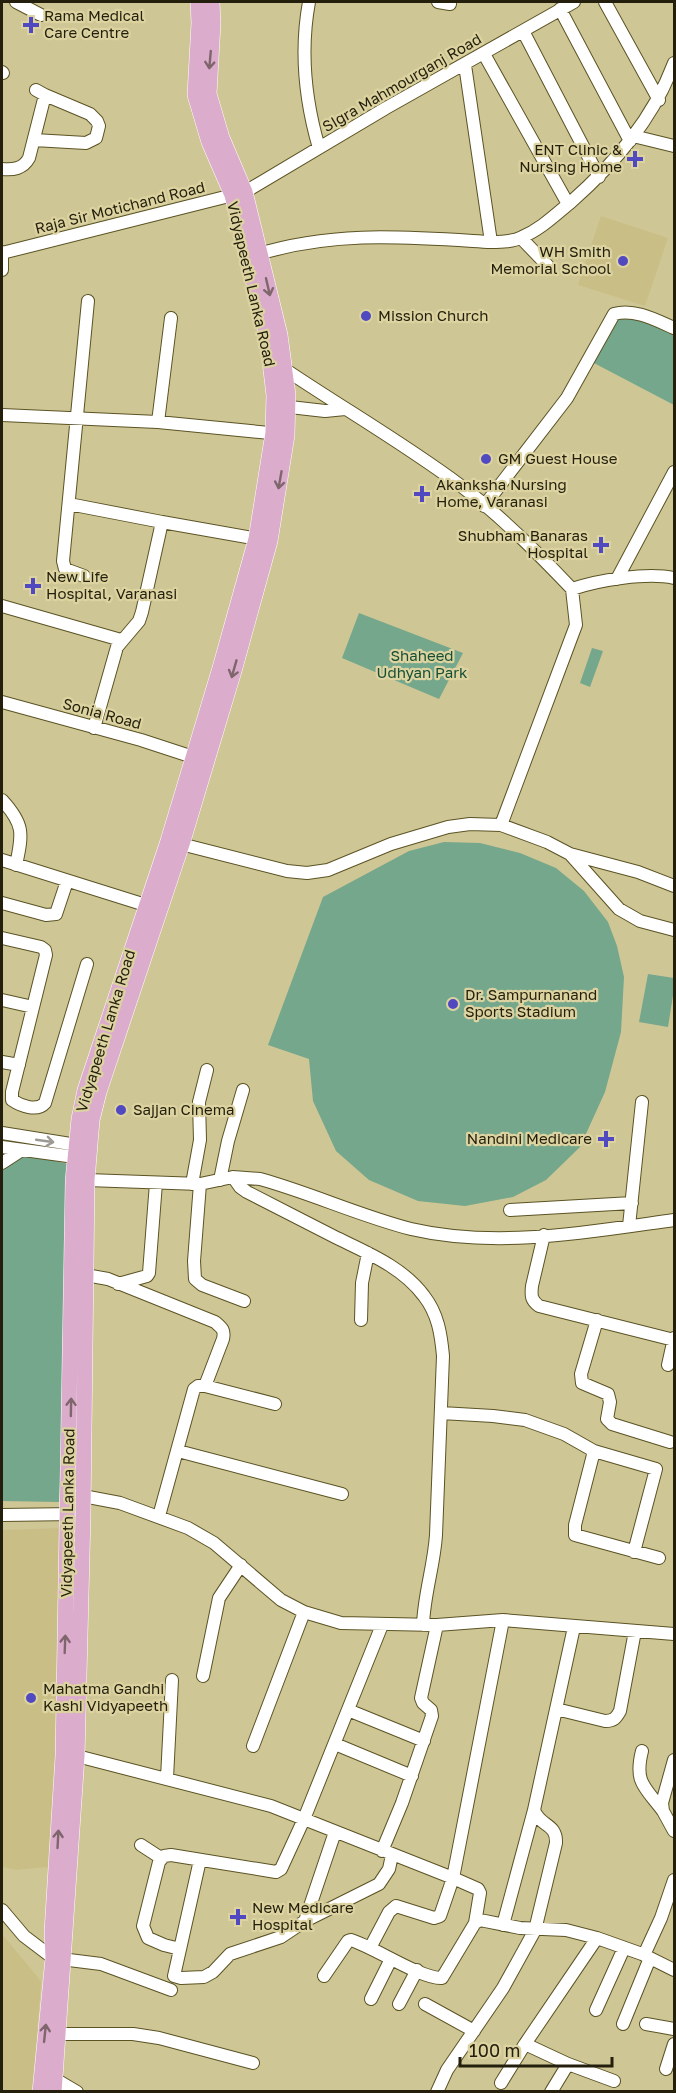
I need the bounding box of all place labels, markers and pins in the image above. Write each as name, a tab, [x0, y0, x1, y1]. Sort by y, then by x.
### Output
place label: Rama Medical Care Centre	[44, 6, 145, 41]
marker: Rama Medical Care Centre	[22, 16, 40, 34]
place label: ENT Clinic & Nursing Home	[519, 140, 622, 175]
marker: ENT Clinic & Nursing Home	[626, 150, 644, 168]
place label: WH Smith Memorial School	[490, 242, 611, 277]
marker: WH Smith Memorial School	[616, 254, 630, 268]
place label: Mission Church	[378, 306, 488, 324]
marker: Mission Church	[359, 309, 373, 323]
place label: GM Guest House	[498, 449, 618, 467]
marker: GM Guest House	[479, 452, 493, 466]
place label: Akanksha Nursing Home, Varanasi	[436, 475, 567, 510]
marker: Akanksha Nursing Home, Varanasi	[413, 485, 431, 503]
place label: Shubham Banaras Hospital	[458, 526, 588, 561]
marker: Shubham Banaras Hospital	[592, 536, 610, 554]
place label: New Life Hospital, Varanasi	[46, 567, 177, 602]
marker: New Life Hospital, Varanasi	[24, 577, 42, 595]
place label: Dr. Sampurnanand Sports Stadium	[465, 985, 597, 1020]
marker: Dr. Sampurnanand Sports Stadium	[446, 997, 460, 1011]
place label: Sajjan Cinema	[133, 1100, 234, 1118]
marker: Sajjan Cinema	[114, 1103, 128, 1117]
place label: Nandini Medicare	[467, 1129, 592, 1147]
marker: Nandini Medicare	[597, 1130, 615, 1148]
place label: Mahatma Gandhi Kashi Vidyapeeth	[43, 1679, 168, 1714]
marker: Mahatma Gandhi Kashi Vidyapeeth	[24, 1691, 38, 1705]
place label: New Medicare Hospital	[252, 1898, 354, 1933]
marker: New Medicare Hospital	[229, 1908, 247, 1926]

